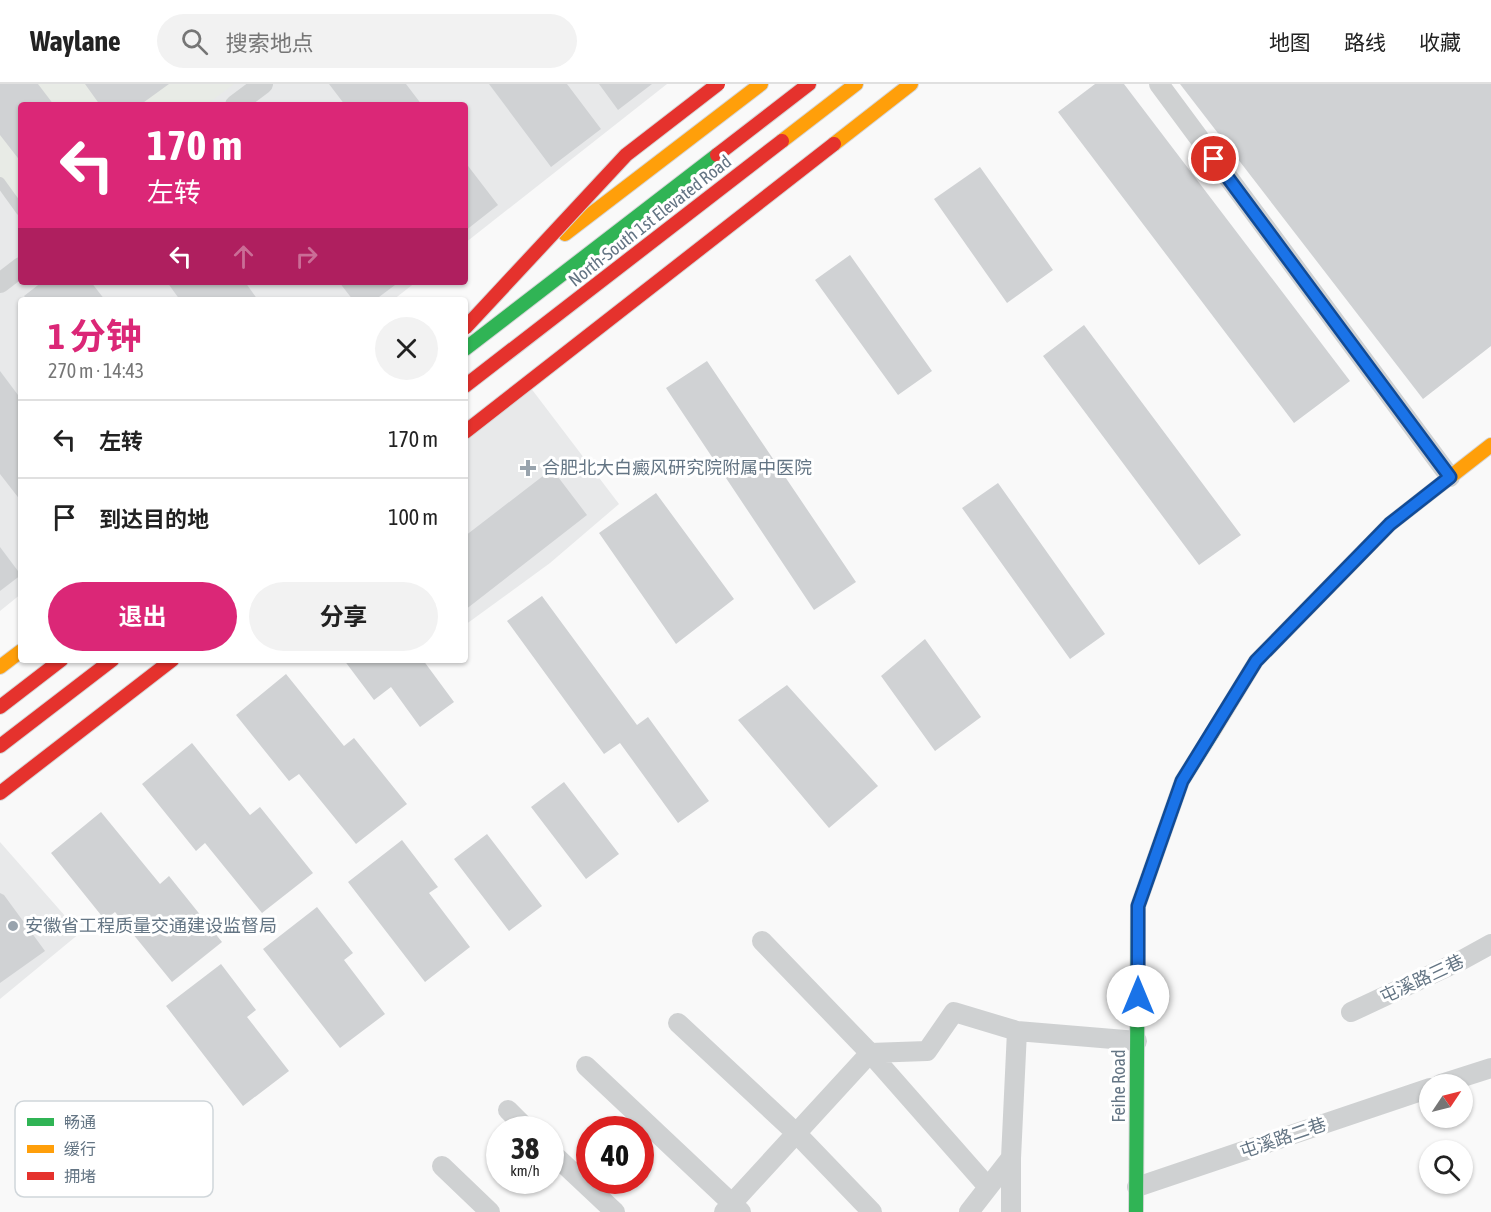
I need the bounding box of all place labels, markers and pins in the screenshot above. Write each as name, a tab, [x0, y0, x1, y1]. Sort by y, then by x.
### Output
pin	[1188, 133, 1239, 184]
place label: 合肥北大白癜风研究院附属中医院	[542, 457, 812, 478]
marker: 合肥北大白癜风研究院附属中医院	[519, 459, 537, 477]
place label: 安徽省工程质量交通建设监督局	[25, 915, 277, 936]
marker: 安徽省工程质量交通建设监督局	[6, 919, 20, 933]

